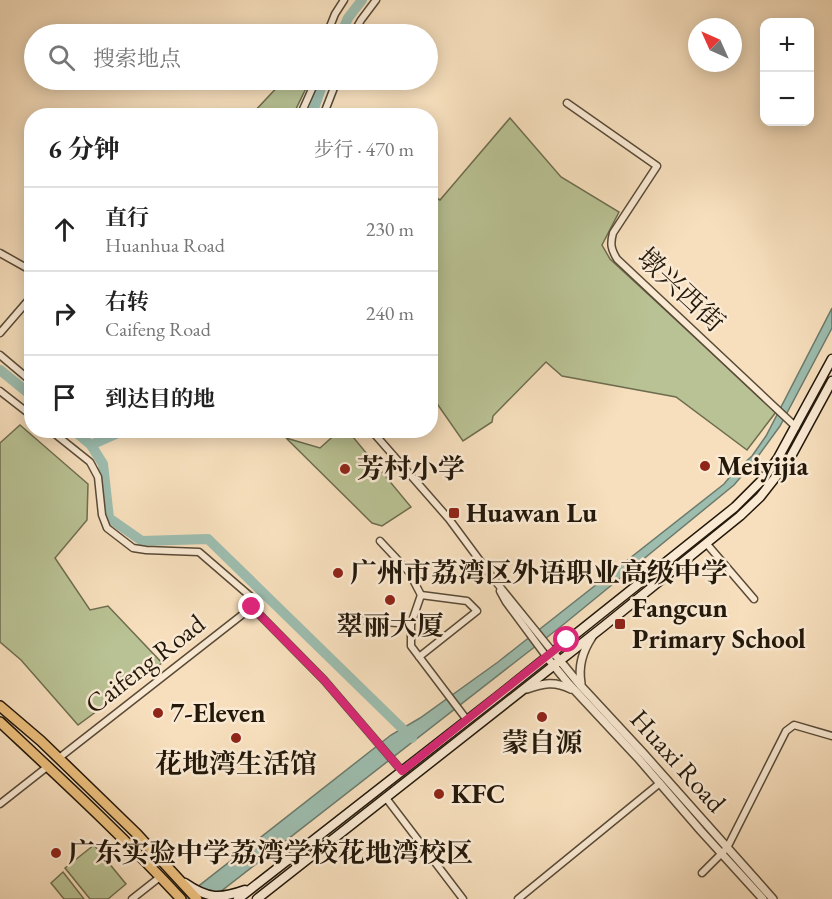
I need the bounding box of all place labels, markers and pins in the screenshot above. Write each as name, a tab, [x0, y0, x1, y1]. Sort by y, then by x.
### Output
place label: Meiyijia	[717, 448, 809, 483]
place label: 芳村小学	[357, 451, 465, 486]
marker: Meiyijia	[698, 459, 712, 473]
marker: 芳村小学	[338, 462, 352, 476]
place label: Huawan Lu	[466, 495, 597, 530]
marker: Huawan Lu	[447, 506, 461, 520]
place label: 广州市荔湾区外语职业高级中学	[350, 555, 728, 590]
marker: 广州市荔湾区外语职业高级中学	[331, 566, 345, 580]
place label: Fangcun Primary School	[632, 590, 806, 656]
marker: 翠丽大厦	[383, 593, 397, 607]
place label: 翠丽大厦	[336, 608, 444, 643]
marker: Fangcun Primary School	[613, 617, 627, 631]
place label: 7-Eleven	[170, 695, 266, 730]
marker: 7-Eleven	[151, 706, 165, 720]
marker: 蒙自源	[535, 710, 549, 724]
place label: 蒙自源	[502, 725, 583, 760]
marker: 花地湾生活馆	[229, 731, 243, 745]
place label: 花地湾生活馆	[155, 746, 317, 781]
place label: KFC	[451, 776, 506, 811]
marker: KFC	[432, 787, 446, 801]
place label: 广东实验中学荔湾学校花地湾校区	[68, 835, 473, 870]
marker: 广东实验中学荔湾学校花地湾校区	[49, 846, 63, 860]

